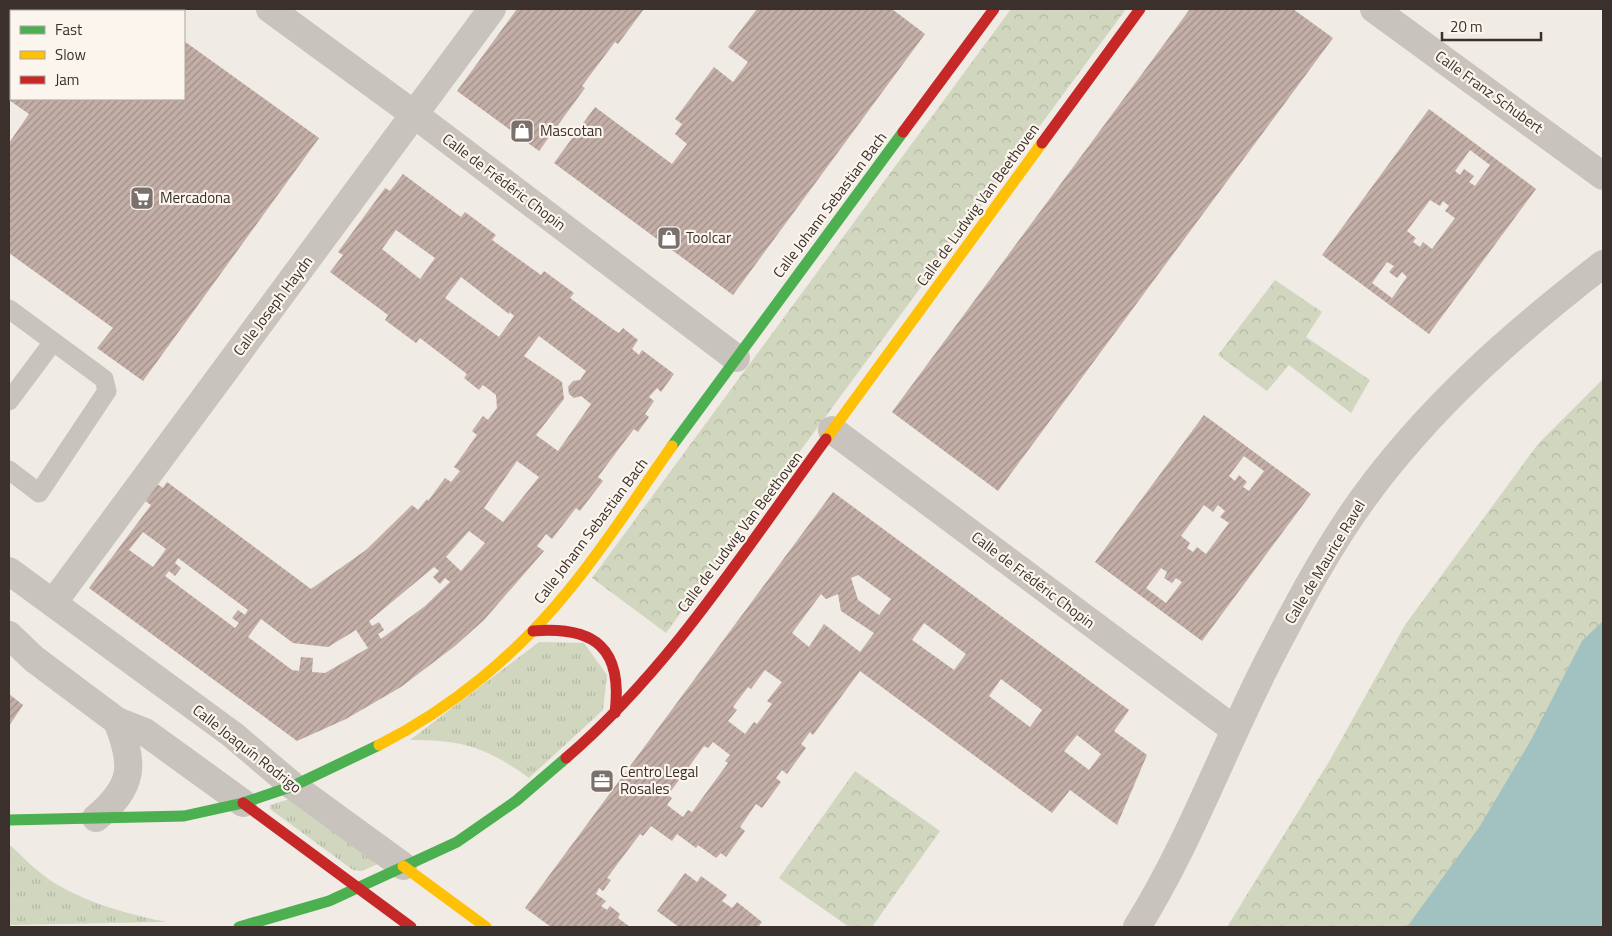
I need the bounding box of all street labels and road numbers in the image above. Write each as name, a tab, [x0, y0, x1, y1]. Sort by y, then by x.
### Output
street label: Calle Franz Schubert	[1431, 45, 1549, 139]
street label: Calle de Ludwig Van Beethoven	[911, 119, 1045, 291]
street label: Calle de Frédéric Chopin	[438, 127, 571, 236]
street label: Calle Johann Sebastian Bach	[767, 127, 892, 282]
street label: Calle Joseph Haydn	[227, 251, 318, 361]
street label: Calle de Ludwig Van Beethoven	[671, 446, 808, 617]
street label: Calle Johann Sebastian Bach	[528, 453, 653, 608]
street label: Calle de Maurice Ravel	[1278, 495, 1371, 628]
street label: Calle de Frédéric Chopin	[967, 525, 1100, 634]
street label: Calle Joaquín Rodrigo	[188, 699, 307, 799]

